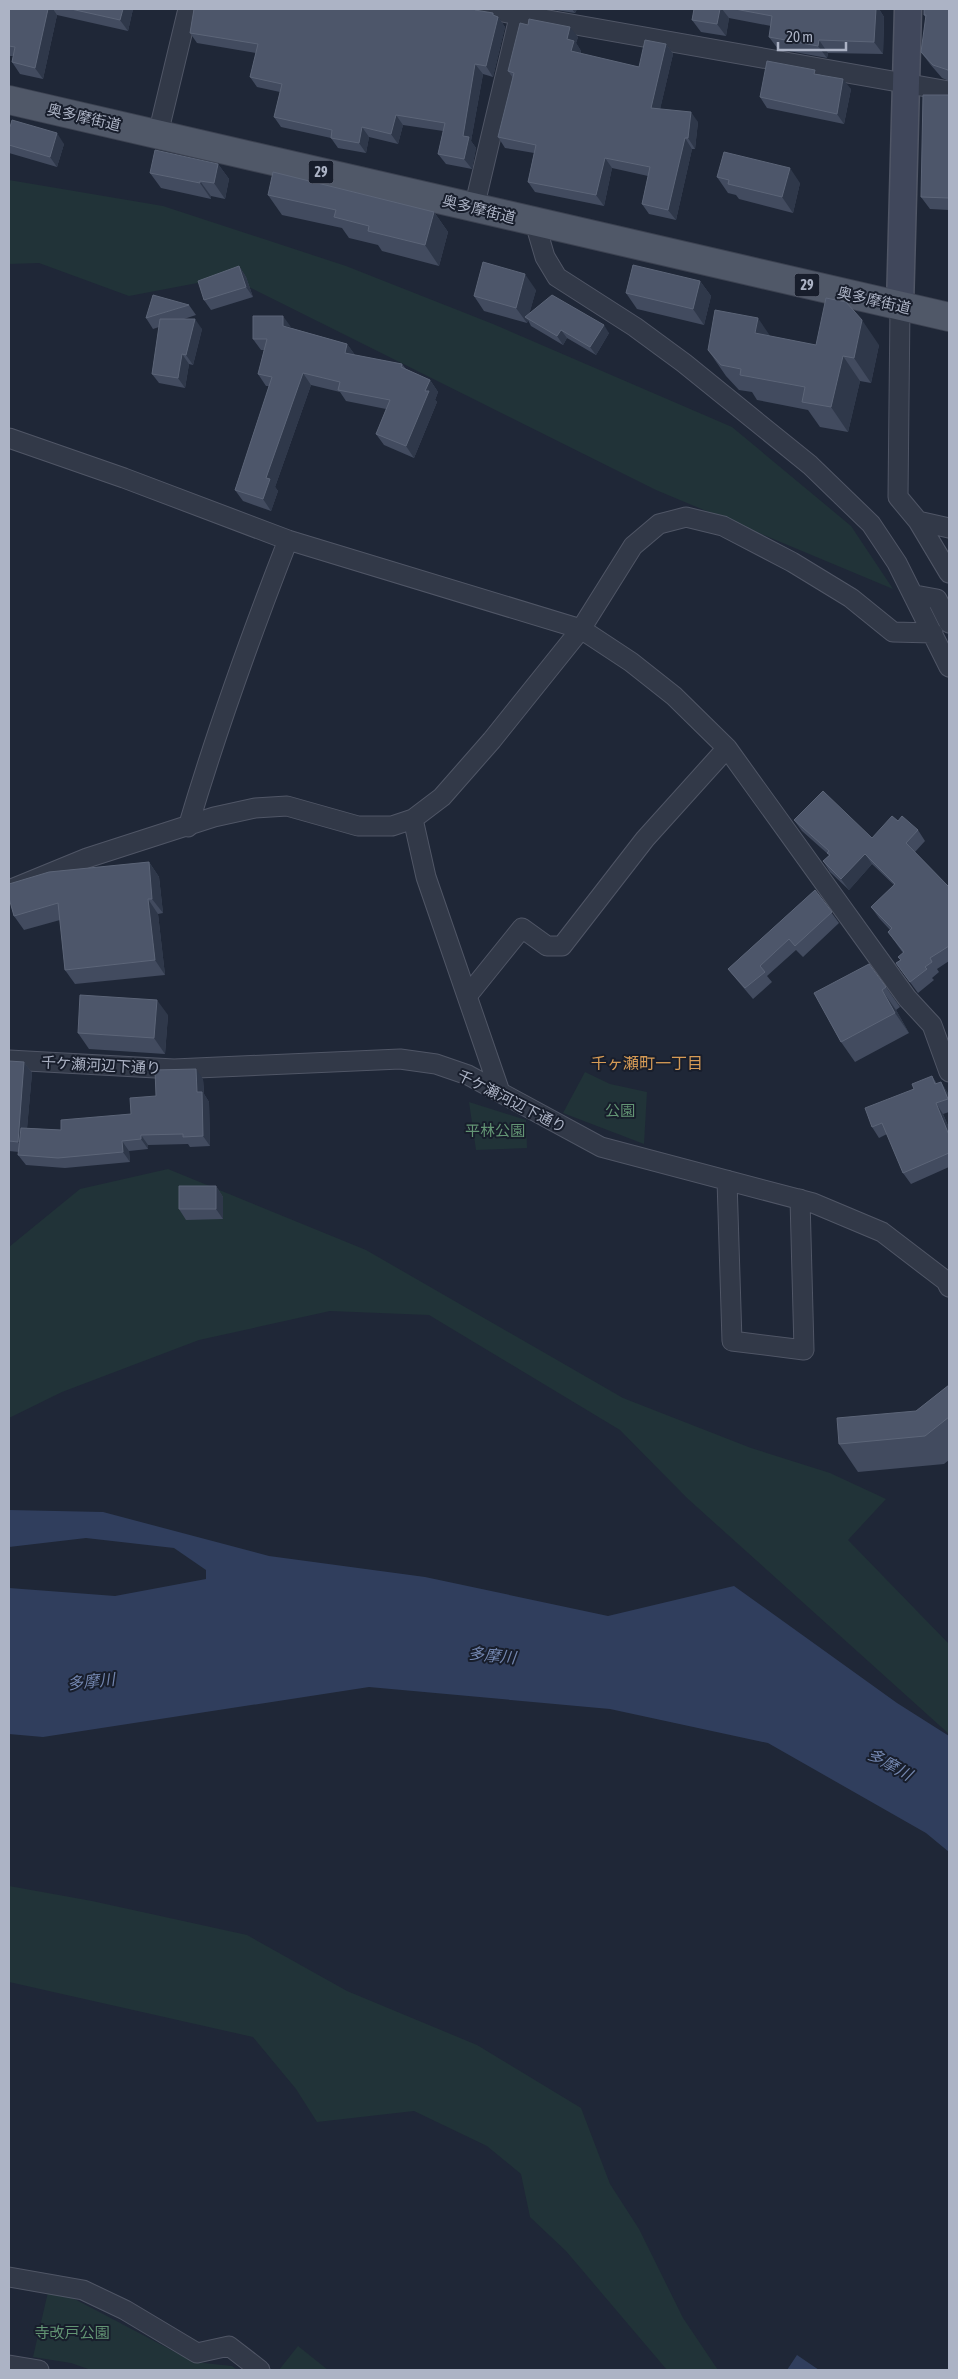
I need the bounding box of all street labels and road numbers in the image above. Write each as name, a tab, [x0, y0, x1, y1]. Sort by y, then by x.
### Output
street label: 奥多摩街道	[46, 100, 122, 134]
road number: 29	[308, 160, 334, 183]
street label: 奥多摩街道	[441, 192, 517, 226]
road number: 29	[794, 274, 820, 296]
street label: 奥多摩街道	[836, 283, 912, 317]
street label: 千ケ瀬河辺下通り	[41, 1053, 161, 1077]
street label: 千ケ瀬河辺下通り	[455, 1066, 569, 1136]

